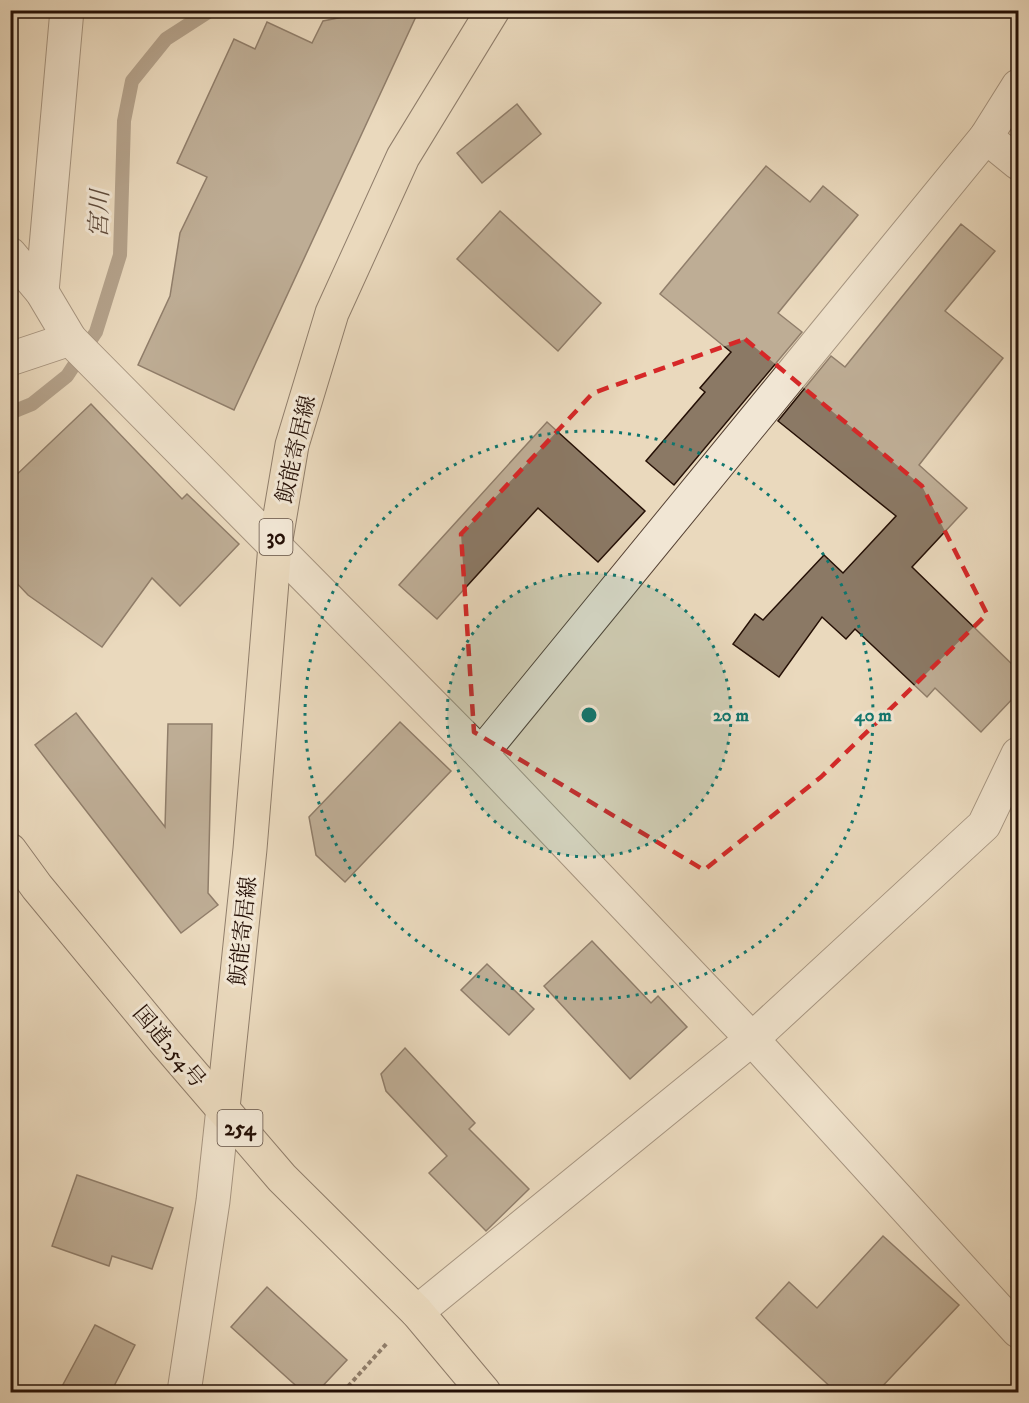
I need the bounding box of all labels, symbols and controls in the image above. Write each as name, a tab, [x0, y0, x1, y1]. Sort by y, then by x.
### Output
water label: 宮川	[84, 187, 116, 239]
street label: 飯能寄居線	[271, 393, 322, 506]
road number: 30	[260, 519, 292, 555]
centre of rings	[579, 705, 599, 725]
text: 20 m	[713, 705, 749, 727]
text: 40 m	[853, 705, 892, 727]
street label: 飯能寄居線	[224, 875, 263, 987]
street label: 国道254号	[127, 1000, 211, 1094]
road number: 254	[218, 1110, 262, 1146]

